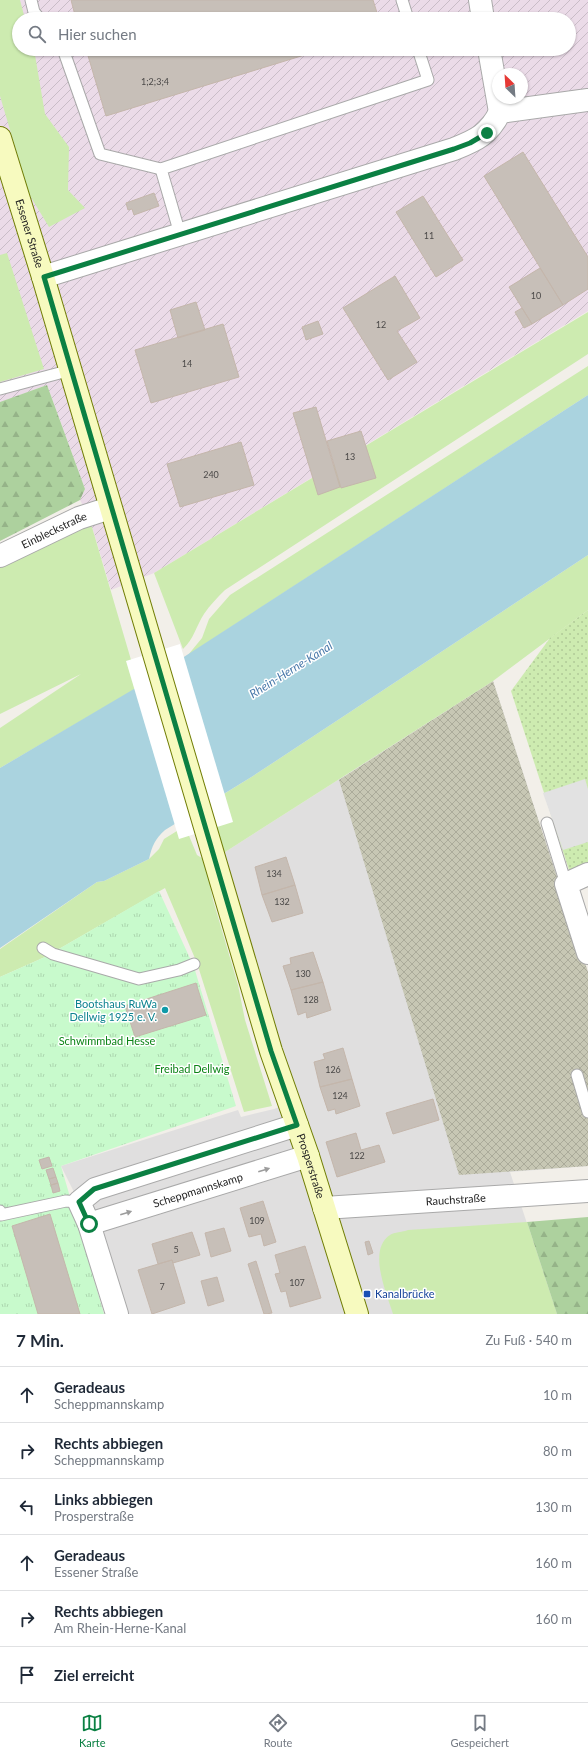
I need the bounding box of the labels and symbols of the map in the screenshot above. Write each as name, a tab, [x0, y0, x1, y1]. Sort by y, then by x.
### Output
north arrow	[492, 68, 528, 104]
house number: 1;2;3;4	[141, 76, 169, 87]
route end	[478, 124, 496, 142]
street label: Essener Straße	[13, 197, 47, 270]
house number: 11	[424, 230, 434, 241]
house number: 10	[531, 290, 541, 301]
house number: 12	[376, 319, 386, 330]
house number: 14	[182, 358, 192, 369]
house number: 13	[345, 451, 355, 462]
house number: 240	[203, 469, 219, 480]
street label: Einbleckstraße	[19, 509, 88, 551]
water label: Rhein-Herne-Kanal	[246, 638, 335, 701]
house number: 134	[266, 868, 282, 879]
house number: 132	[274, 896, 290, 907]
house number: 130	[295, 968, 311, 979]
house number: 128	[303, 994, 319, 1005]
place label: Bootshaus RuWa Dellwig 1925 e. V.	[69, 997, 157, 1023]
marker: Bootshaus RuWa Dellwig 1925 e. V.	[160, 1005, 170, 1015]
park label: Schwimmbad Hesse	[59, 1034, 156, 1047]
park label: Freibad Dellwig	[155, 1062, 230, 1075]
house number: 126	[325, 1064, 341, 1075]
house number: 124	[332, 1090, 348, 1101]
street label: Prosperstraße	[295, 1132, 328, 1200]
house number: 122	[349, 1150, 365, 1161]
one-way arrow	[258, 1167, 270, 1173]
street label: Scheppmannskamp	[151, 1170, 244, 1210]
street label: Rauchstraße	[425, 1191, 486, 1207]
one-way arrow	[121, 1210, 133, 1216]
route start	[80, 1215, 98, 1233]
house number: 109	[249, 1215, 265, 1226]
house number: 5	[173, 1244, 179, 1255]
house number: 107	[289, 1277, 305, 1288]
house number: 7	[159, 1281, 165, 1292]
place label: Kanalbrücke	[375, 1287, 435, 1300]
marker: Kanalbrücke	[362, 1289, 372, 1299]

